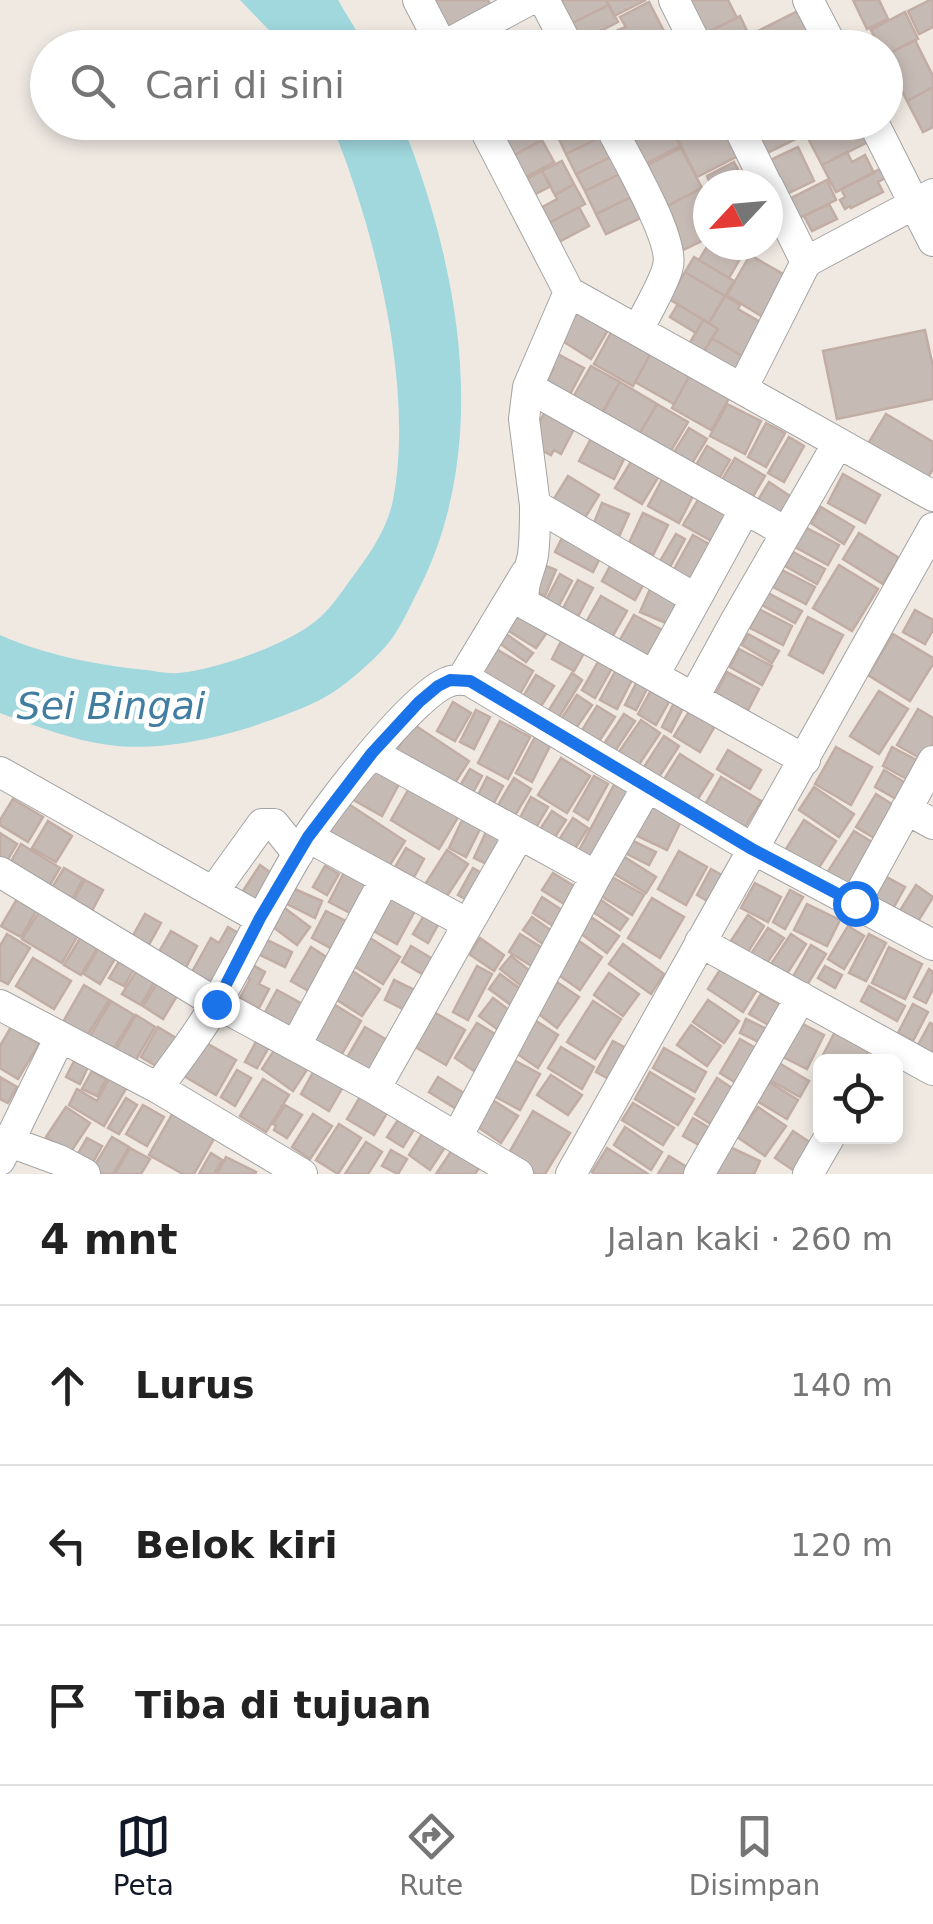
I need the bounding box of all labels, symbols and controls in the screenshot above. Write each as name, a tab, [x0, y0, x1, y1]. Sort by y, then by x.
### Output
search box	[30, 30, 903, 140]
icon: search	[65, 58, 120, 113]
text: Cari di sini	[145, 63, 345, 107]
north arrow	[693, 170, 783, 260]
water label: Sei Bingai	[17, 684, 206, 728]
route start	[833, 881, 879, 927]
route end	[194, 982, 240, 1028]
map controls	[813, 1054, 903, 1144]
button: locate	[813, 1054, 903, 1144]
text: 4 mnt	[40, 1215, 178, 1264]
text: Jalan kaki · 260 m	[607, 1220, 893, 1258]
icon: ahead	[40, 1358, 95, 1413]
text: Lurus	[135, 1363, 255, 1407]
text: 140 m	[791, 1366, 893, 1404]
icon: left	[40, 1518, 95, 1573]
text: Belok kiri	[135, 1523, 337, 1567]
text: 120 m	[791, 1526, 893, 1564]
icon: arrive	[40, 1678, 95, 1733]
text: Tiba di tujuan	[135, 1683, 431, 1727]
tab: Peta	[113, 1809, 174, 1902]
tab: Rute	[399, 1809, 463, 1902]
tab: Disimpan	[689, 1809, 820, 1902]

